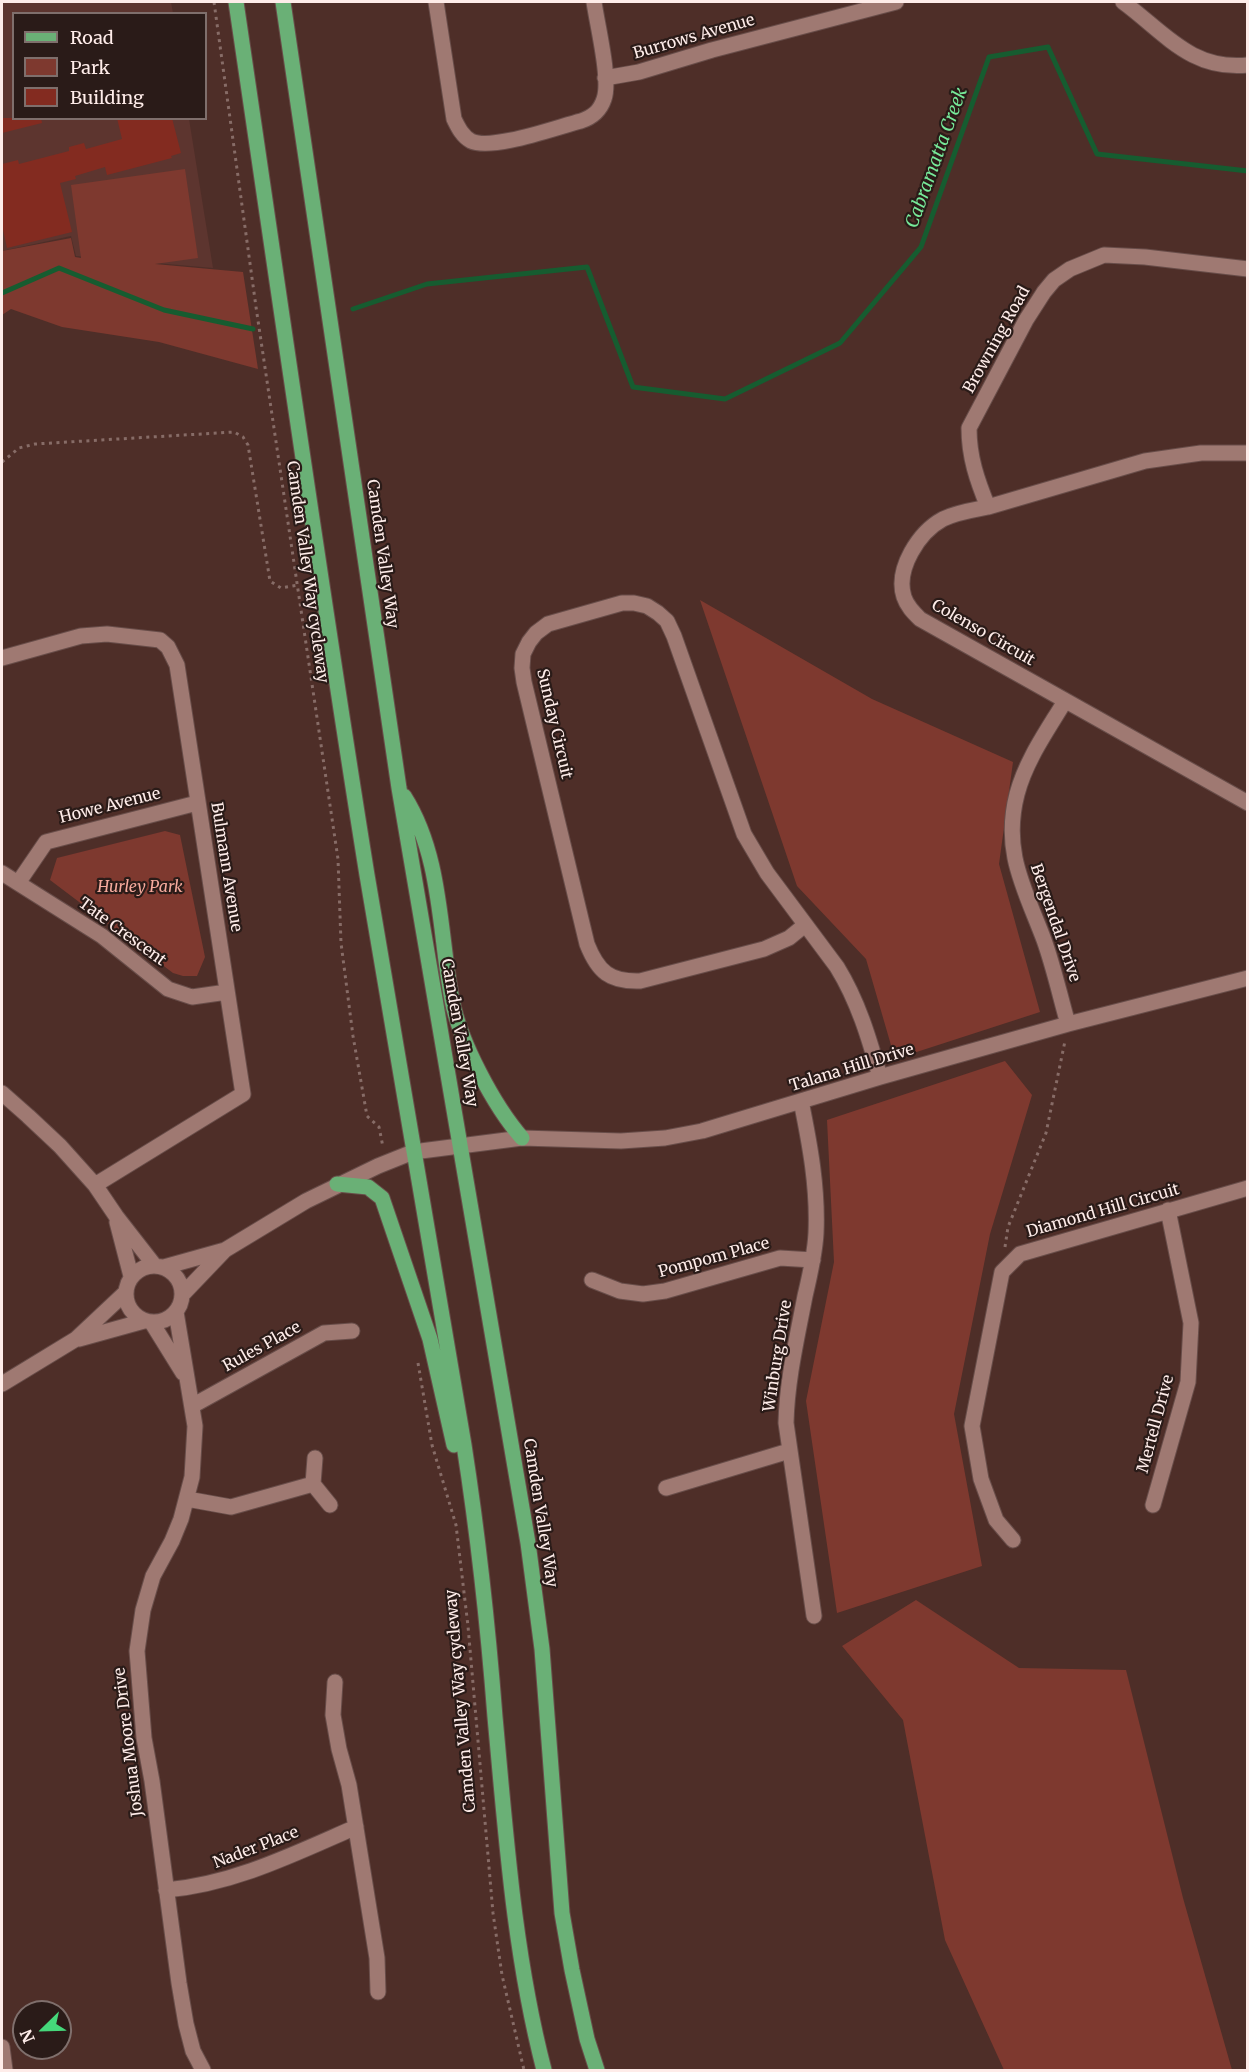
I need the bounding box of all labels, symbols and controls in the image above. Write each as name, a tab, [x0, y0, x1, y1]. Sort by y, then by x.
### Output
street label: Burrows Avenue	[631, 11, 757, 63]
legend	[12, 12, 207, 120]
text: Road	[70, 26, 114, 49]
text: Park	[70, 56, 110, 79]
water label: Cabramatta Creek	[902, 85, 972, 231]
text: Building	[70, 86, 144, 109]
street label: Browning Road	[960, 283, 1034, 397]
street label: Camden Valley Way cycleway	[282, 460, 332, 684]
street label: Camden Valley Way	[362, 478, 402, 630]
street label: Colenso Circuit	[928, 596, 1038, 670]
street label: Sunday Circuit	[532, 667, 576, 781]
street label: Howe Avenue	[57, 784, 163, 828]
street label: Bulmann Avenue	[206, 801, 246, 933]
street label: Bergendal Drive	[1026, 861, 1084, 985]
park label: Hurley Park	[97, 877, 183, 897]
street label: Tate Crescent	[74, 894, 170, 970]
street label: Camden Valley Way	[437, 957, 481, 1109]
street label: Talana Hill Drive	[787, 1040, 917, 1096]
street label: Diamond Hill Circuit	[1024, 1180, 1182, 1242]
street label: Pompom Place	[656, 1234, 772, 1282]
street label: Winburg Drive	[760, 1299, 796, 1413]
street label: Rules Place	[220, 1318, 304, 1376]
street label: Mertell Drive	[1134, 1373, 1178, 1475]
street label: Camden Valley Way	[519, 1437, 561, 1589]
street label: Camden Valley Way cycleway	[442, 1589, 480, 1813]
street label: Joshua Moore Drive	[110, 1666, 148, 1818]
street label: Nader Place	[211, 1823, 301, 1873]
north arrow	[12, 2000, 72, 2060]
text: N	[16, 2027, 39, 2046]

